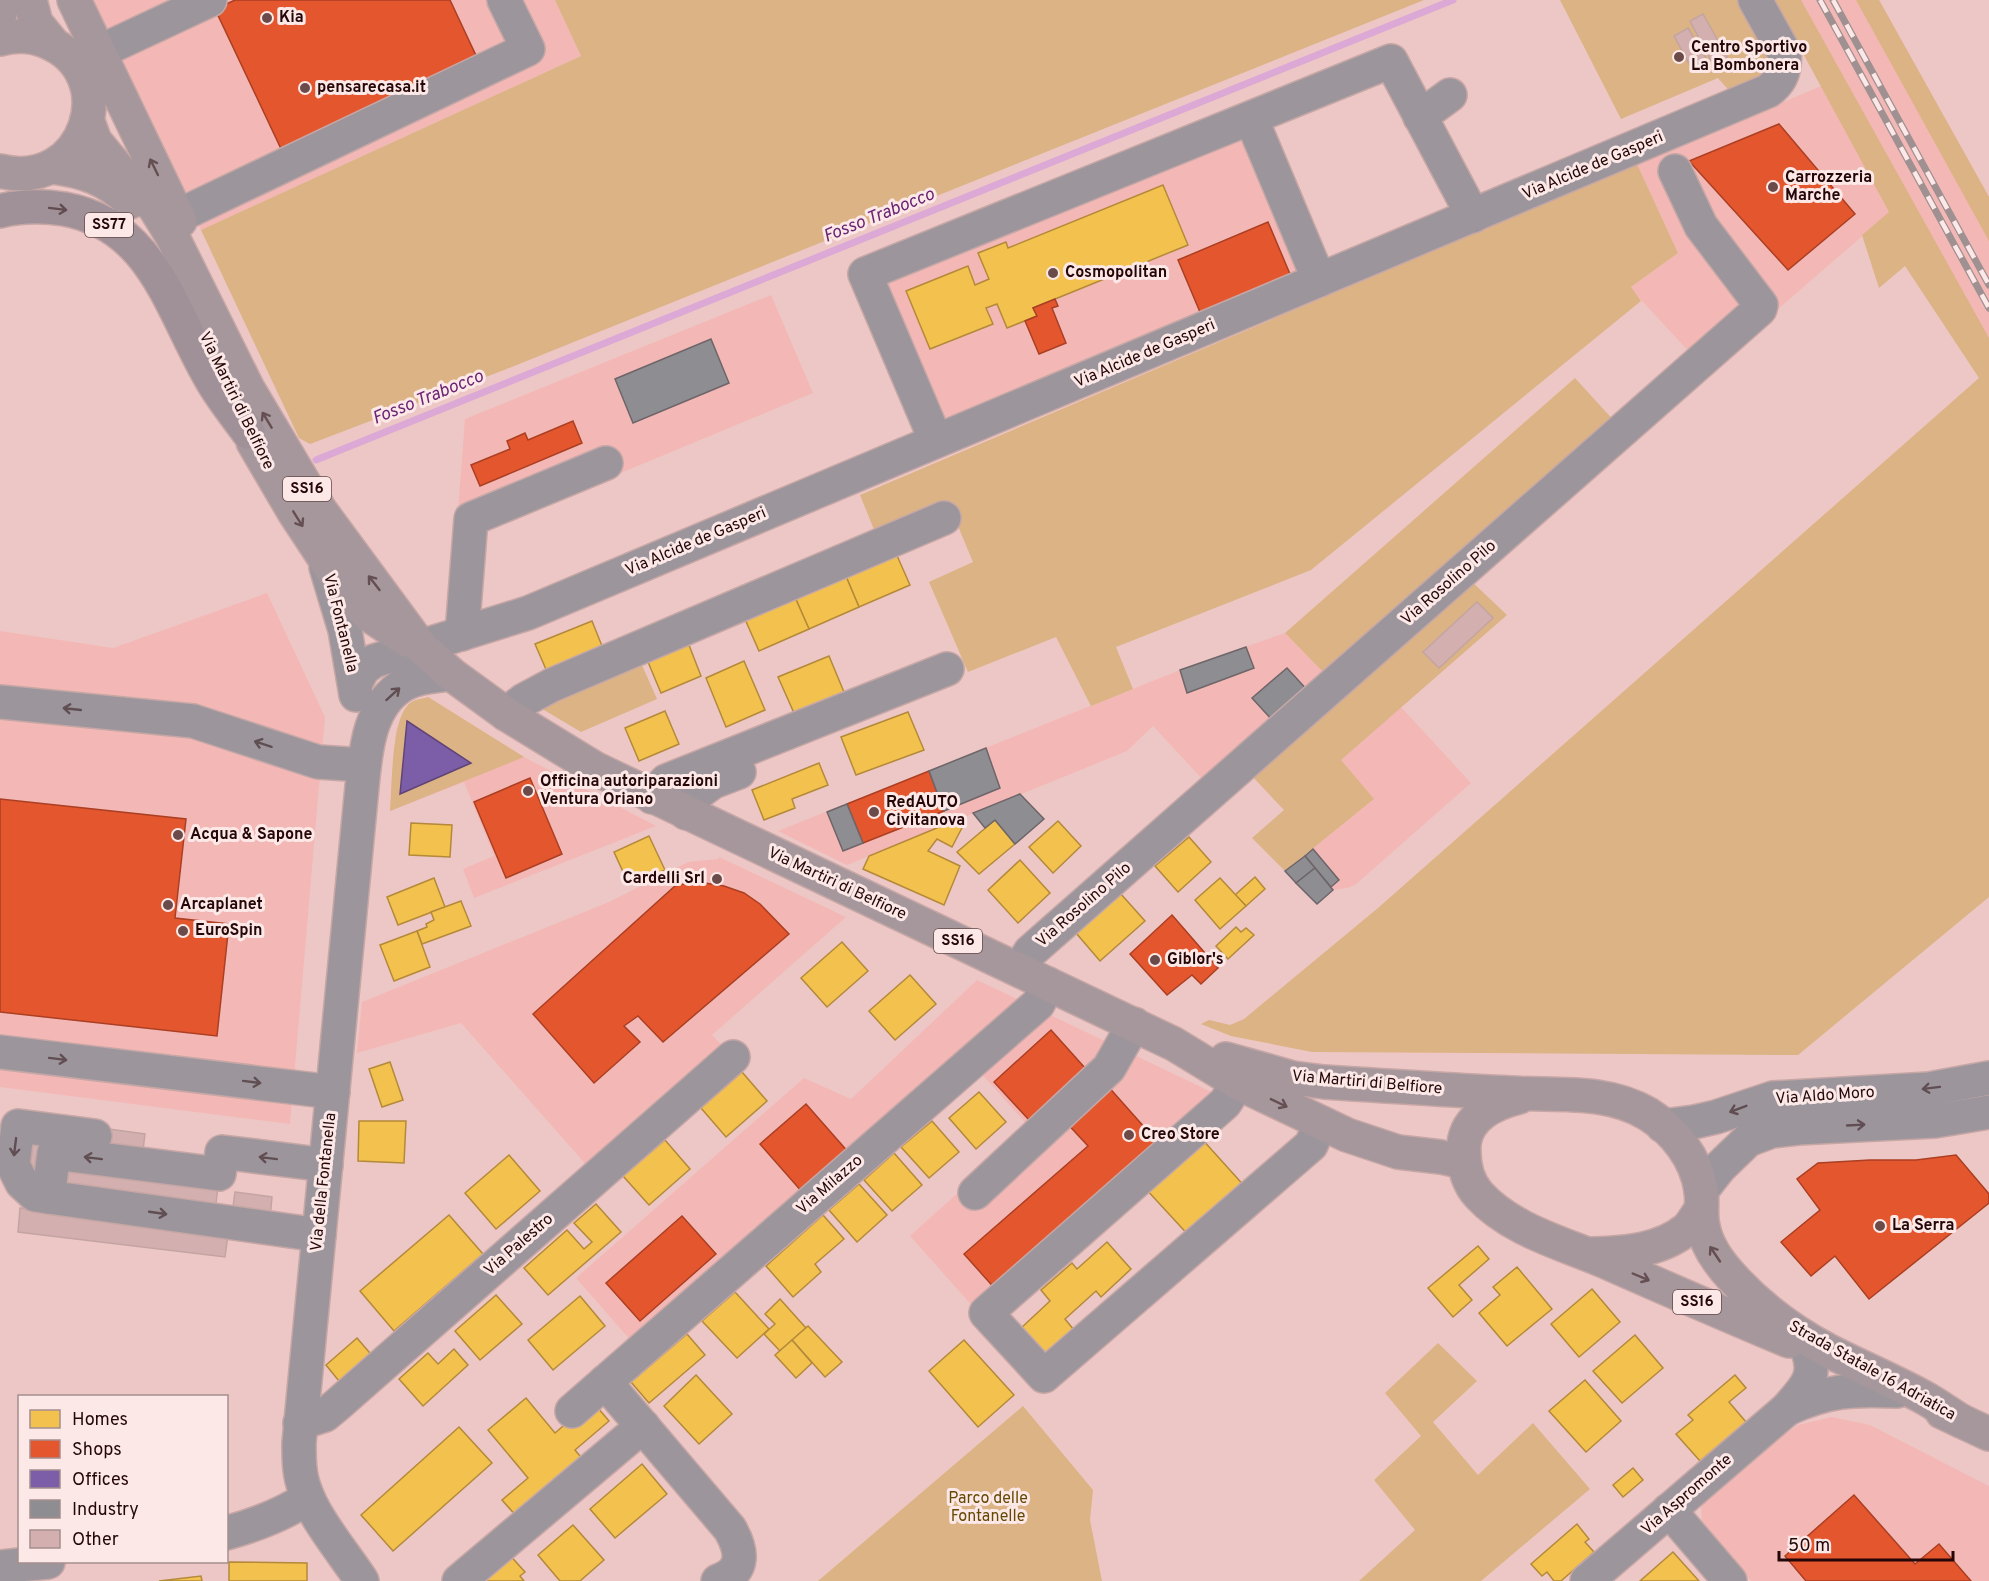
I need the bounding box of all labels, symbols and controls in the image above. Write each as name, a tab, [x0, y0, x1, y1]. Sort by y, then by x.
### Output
place label: Kia	[279, 8, 304, 28]
marker: Kia	[260, 11, 274, 25]
place label: Centro Sportivo La Bombonera	[1691, 38, 1807, 76]
marker: Centro Sportivo La Bombonera	[1672, 50, 1686, 64]
place label: pensarecasa.it	[317, 78, 426, 98]
marker: pensarecasa.it	[298, 81, 312, 95]
street label: Via Alcide de Gasperi	[1520, 127, 1666, 205]
one-way arrow	[148, 159, 160, 177]
place label: Carrozzeria Marche	[1785, 168, 1872, 206]
marker: Carrozzeria Marche	[1766, 180, 1780, 194]
water label: Fosso Trabocco	[820, 183, 938, 249]
one-way arrow	[48, 204, 67, 215]
road number: SS77	[85, 213, 133, 237]
place label: Cosmopolitan	[1065, 263, 1167, 283]
marker: Cosmopolitan	[1046, 266, 1060, 280]
street label: Via Alcide de Gasperi	[1072, 315, 1218, 393]
street label: Via Martiri di Belfiore	[194, 329, 278, 473]
water label: Fosso Trabocco	[369, 365, 487, 431]
one-way arrow	[260, 412, 272, 429]
road number: SS16	[283, 477, 331, 501]
street label: Via Alcide de Gasperi	[623, 503, 769, 581]
one-way arrow	[292, 510, 304, 527]
street label: Via Rosolino Pilo	[1397, 536, 1501, 630]
street label: Via Fontanella	[318, 571, 362, 675]
one-way arrow	[367, 575, 380, 591]
one-way arrow	[386, 687, 401, 701]
one-way arrow	[63, 703, 83, 714]
one-way arrow	[254, 738, 273, 749]
place label: Officina autoriparazioni Ventura Oriano	[540, 772, 718, 810]
marker: Officina autoriparazioni Ventura Oriano	[521, 784, 535, 798]
place label: RedAUTO Civitanova	[886, 793, 965, 831]
marker: RedAUTO Civitanova	[867, 805, 881, 819]
place label: Acqua & Sapone	[190, 825, 313, 845]
marker: Acqua & Sapone	[171, 828, 185, 842]
street label: Via Martiri di Belfiore	[764, 843, 910, 925]
street label: Via Rosolino Pilo	[1032, 858, 1136, 952]
place label: Cardelli Srl	[622, 869, 705, 889]
marker: Cardelli Srl	[710, 872, 724, 886]
place label: Arcaplanet	[180, 895, 263, 915]
marker: Arcaplanet	[161, 898, 175, 912]
place label: EuroSpin	[195, 921, 263, 941]
marker: EuroSpin	[176, 924, 190, 938]
road number: SS16	[934, 929, 982, 953]
place label: Giblor's	[1167, 950, 1224, 970]
marker: Giblor's	[1148, 953, 1162, 967]
one-way arrow	[48, 1054, 68, 1065]
street label: Via Martiri di Belfiore	[1291, 1066, 1443, 1100]
one-way arrow	[241, 1077, 261, 1088]
street label: Via Aldo Moro	[1775, 1083, 1875, 1109]
one-way arrow	[1922, 1083, 1942, 1094]
one-way arrow	[1270, 1098, 1288, 1110]
one-way arrow	[1730, 1104, 1748, 1115]
street label: Via della Fontanella	[307, 1112, 341, 1252]
one-way arrow	[1846, 1119, 1866, 1130]
place label: Creo Store	[1141, 1125, 1220, 1145]
marker: Creo Store	[1122, 1128, 1136, 1142]
one-way arrow	[10, 1137, 21, 1157]
street label: Via Milazzo	[793, 1151, 867, 1219]
one-way arrow	[84, 1152, 104, 1163]
one-way arrow	[258, 1152, 278, 1163]
one-way arrow	[148, 1207, 167, 1218]
street label: Via Palestro	[480, 1210, 558, 1280]
place label: La Serra	[1892, 1216, 1954, 1236]
marker: La Serra	[1873, 1219, 1887, 1233]
one-way arrow	[1709, 1246, 1721, 1263]
one-way arrow	[1631, 1272, 1649, 1283]
road number: SS16	[1673, 1290, 1721, 1314]
street label: Strada Statale 16 Adriatica	[1785, 1317, 1959, 1425]
legend	[18, 1395, 228, 1563]
text: Homes	[72, 1409, 128, 1432]
text: Shops	[72, 1439, 122, 1462]
street label: Via Aspromonte	[1637, 1450, 1737, 1540]
text: Offices	[72, 1469, 129, 1492]
park label: Parco delle Fontanelle	[948, 1489, 1028, 1527]
text: Industry	[72, 1499, 139, 1522]
scale bar	[1779, 1524, 1953, 1562]
text: Other	[72, 1529, 119, 1552]
text: 50 m	[1788, 1535, 1830, 1558]

